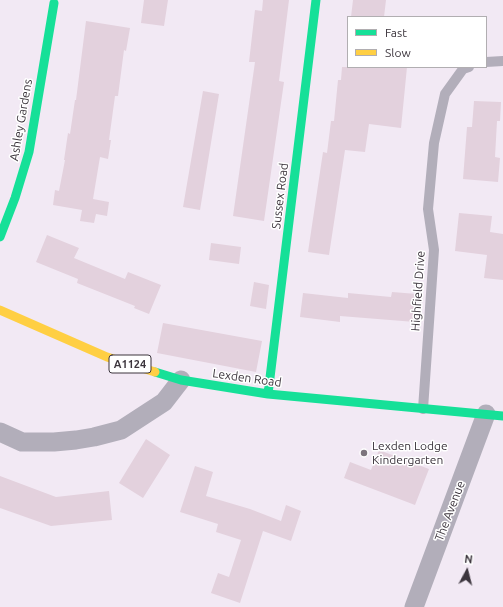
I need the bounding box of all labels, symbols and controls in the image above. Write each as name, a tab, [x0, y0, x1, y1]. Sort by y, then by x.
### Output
legend	[347, 16, 487, 68]
text: Fast	[385, 26, 407, 39]
text: Slow	[385, 46, 411, 59]
street label: Ashley Gardens	[7, 78, 35, 162]
street label: Sussex Road	[269, 162, 291, 230]
street label: Highfield Drive	[408, 250, 428, 332]
road number: A1124	[109, 355, 151, 373]
street label: Lexden Road	[212, 366, 282, 390]
place label: Lexden Lodge Kindergarten	[372, 439, 448, 467]
marker: Lexden Lodge Kindergarten	[359, 448, 369, 458]
street label: The Avenue	[432, 479, 468, 543]
north arrow	[447, 551, 487, 591]
text: N	[464, 553, 473, 566]

